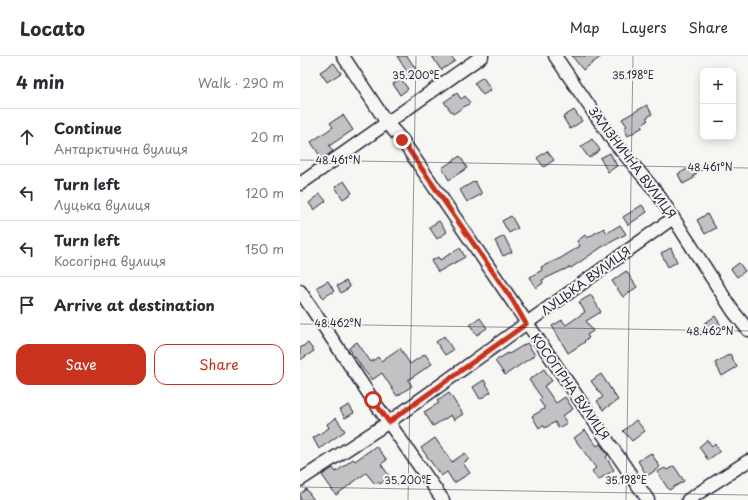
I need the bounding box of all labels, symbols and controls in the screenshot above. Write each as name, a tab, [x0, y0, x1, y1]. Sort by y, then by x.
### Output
text: Locato	[20, 14, 85, 42]
text: Map	[570, 17, 600, 38]
text: Layers	[622, 17, 667, 38]
text: Share	[689, 17, 728, 38]
text: 35.200°E	[392, 67, 440, 82]
text: 35.198°E	[612, 67, 654, 82]
map controls	[700, 68, 736, 140]
button: +	[700, 68, 736, 104]
text: 4 min	[16, 69, 64, 95]
text: Walk · 290 m	[198, 73, 284, 92]
street label: ЗАЛІЗНИЧНА ВУЛИЦЯ	[585, 103, 681, 222]
button: −	[700, 104, 736, 140]
text: Continue	[54, 116, 122, 139]
icon: ahead	[16, 126, 38, 148]
text: 20 m	[250, 127, 284, 146]
route end	[393, 131, 411, 149]
text: Антарктична вулиця	[54, 139, 188, 158]
text: 48.461°N	[316, 152, 361, 167]
text: 48.461°N	[688, 159, 733, 174]
text: Turn left	[54, 172, 120, 195]
icon: left	[16, 182, 38, 204]
text: 120 m	[245, 183, 284, 202]
text: Луцька вулиця	[54, 195, 150, 214]
text: Turn left	[54, 228, 120, 251]
icon: left	[16, 238, 38, 260]
text: 150 m	[245, 239, 284, 258]
street label: ЛУЦЬКА ВУЛИЦЯ	[537, 241, 634, 319]
text: Косогірна вулиця	[54, 251, 166, 270]
text: Arrive at destination	[54, 293, 215, 316]
icon: arrive	[16, 294, 38, 316]
text: 48.462°N	[314, 315, 362, 330]
text: 48.462°N	[686, 323, 734, 338]
street label: КОСОГІРНА ВУЛИЦЯ	[527, 330, 614, 443]
button: Save	[16, 344, 146, 385]
button: Share	[154, 344, 284, 385]
route start	[364, 391, 382, 409]
text: 35.200°E	[384, 472, 432, 487]
text: 35.198°E	[605, 472, 647, 487]

